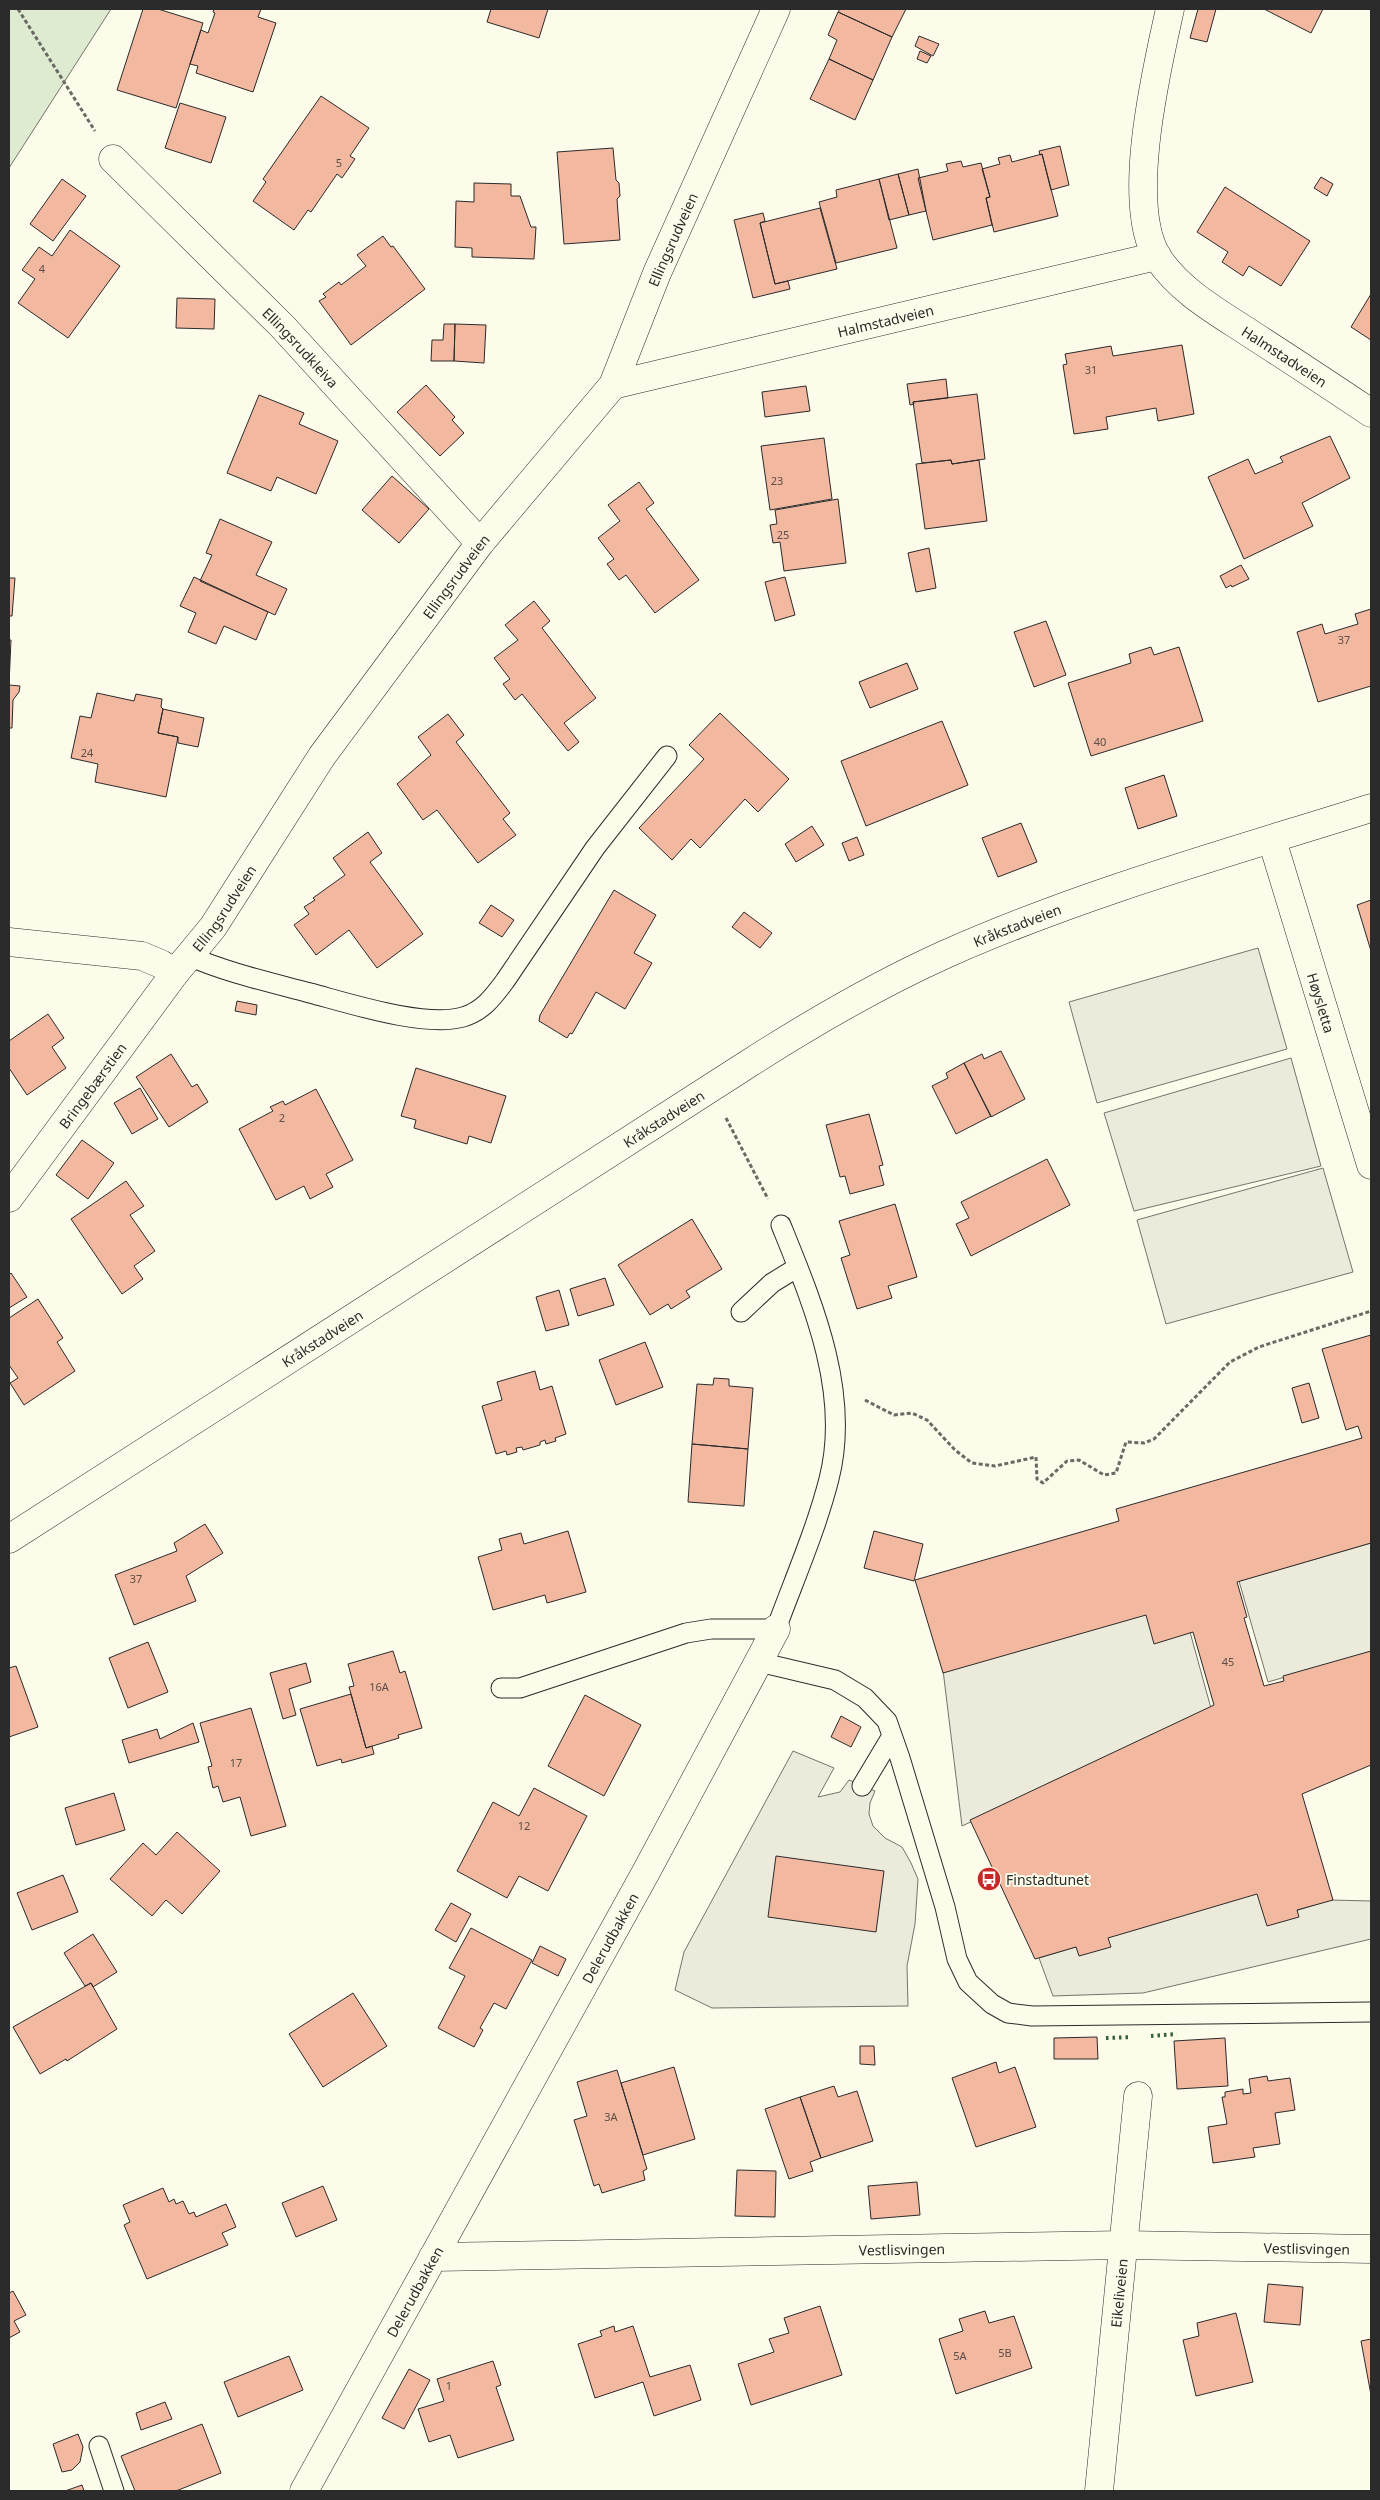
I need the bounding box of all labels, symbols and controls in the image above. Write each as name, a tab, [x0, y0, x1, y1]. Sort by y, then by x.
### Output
house number: 5	[336, 155, 342, 170]
street label: Ellingsrudveien	[643, 189, 702, 289]
house number: 4	[39, 261, 46, 276]
street label: Halmstadveien	[835, 300, 936, 341]
street label: Ellingsrudkleiva	[259, 303, 343, 392]
street label: Halmstadveien	[1238, 321, 1331, 391]
house number: 31	[1085, 362, 1097, 377]
house number: 23	[771, 473, 783, 488]
house number: 25	[777, 527, 789, 542]
street label: Ellingsrudveien	[418, 530, 493, 622]
house number: 37	[1338, 632, 1350, 647]
house number: 40	[1094, 734, 1106, 749]
house number: 24	[81, 745, 94, 760]
street label: Ellingsrudveien	[187, 861, 260, 955]
street label: Kråkstadveien	[970, 899, 1064, 951]
street label: Høysletta	[1303, 970, 1340, 1035]
street label: Bringebærstien	[54, 1039, 130, 1132]
street label: Kråkstadveien	[619, 1085, 708, 1151]
house number: 2	[279, 1110, 285, 1125]
street label: Kråkstadveien	[278, 1305, 366, 1371]
house number: 37	[130, 1571, 142, 1586]
house number: 45	[1222, 1654, 1234, 1669]
house number: 16A	[369, 1679, 390, 1694]
house number: 17	[230, 1755, 242, 1770]
house number: 12	[518, 1818, 530, 1833]
bus stop icon: Finstadtunet	[976, 1866, 1002, 1892]
place label: Finstadtunet	[1006, 1870, 1089, 1889]
street label: Delerudbakken	[577, 1889, 642, 1987]
house number: 3A	[604, 2109, 619, 2124]
street label: Vestlisvingen	[1264, 2238, 1350, 2258]
street label: Vestlisvingen	[859, 2239, 945, 2259]
street label: Delerudbakken	[382, 2243, 447, 2340]
street label: Eikeliveien	[1106, 2258, 1131, 2328]
house number: 5B	[998, 2345, 1012, 2360]
house number: 5A	[953, 2348, 968, 2363]
house number: 1	[446, 2378, 452, 2393]

